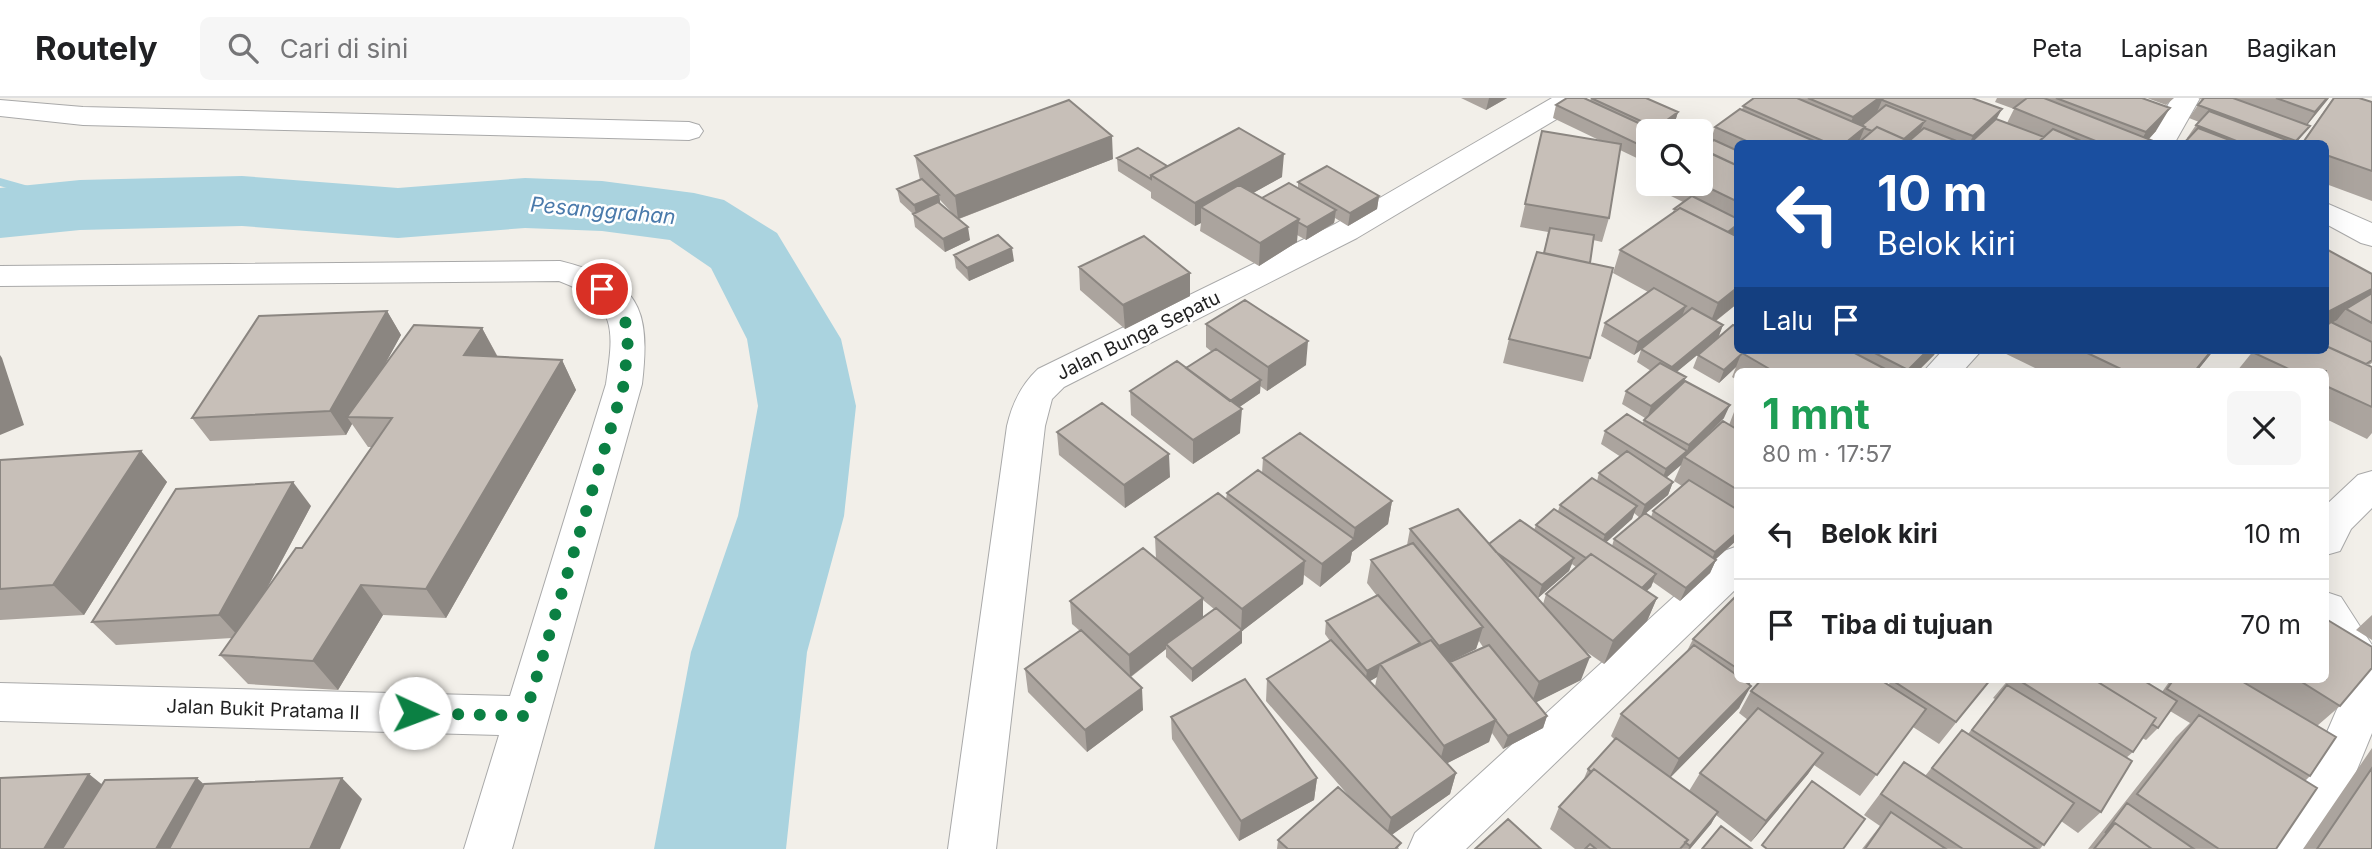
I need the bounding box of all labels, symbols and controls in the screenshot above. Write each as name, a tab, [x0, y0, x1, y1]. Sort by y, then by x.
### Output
search box	[200, 17, 690, 80]
text: Routely	[35, 28, 158, 68]
icon: search	[224, 29, 262, 67]
text: Cari di sini	[280, 33, 408, 64]
text: Peta	[2032, 34, 2083, 63]
text: Lapisan	[2121, 34, 2208, 63]
text: Bagikan	[2246, 34, 2337, 63]
map controls	[1636, 119, 1713, 196]
button: search	[1636, 119, 1713, 196]
text: 10 m	[1877, 164, 1988, 223]
icon: left	[1762, 168, 1853, 259]
water label: Pesanggrahan	[529, 192, 677, 229]
text: Belok kiri	[1877, 224, 2016, 263]
pin	[572, 259, 632, 319]
icon: arrive	[583, 270, 621, 308]
street label: Jalan Bunga Sepatu	[1053, 286, 1224, 385]
icon: arrive	[1827, 301, 1865, 339]
text: Lalu	[1762, 305, 1813, 336]
text: 1 mnt	[1762, 388, 1870, 439]
button: close	[2227, 391, 2301, 465]
text: 80 m · 17:57	[1762, 440, 1892, 468]
icon: left	[1762, 515, 1800, 553]
text: Belok kiri	[1821, 518, 1938, 549]
text: 10 m	[2244, 518, 2301, 549]
icon: arrive	[1762, 606, 1800, 644]
text: Tiba di tujuan	[1821, 609, 1993, 640]
text: 70 m	[2240, 609, 2301, 640]
position arrow	[378, 676, 452, 750]
street label: Jalan Bukit Pratama II	[166, 695, 360, 724]

